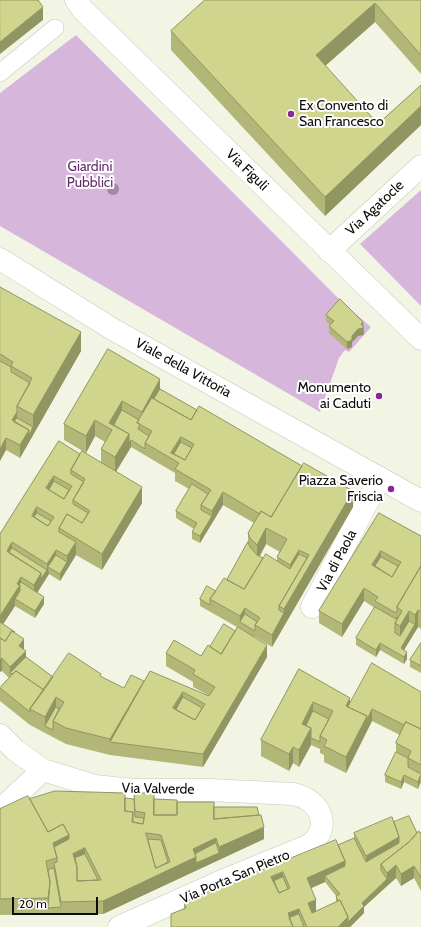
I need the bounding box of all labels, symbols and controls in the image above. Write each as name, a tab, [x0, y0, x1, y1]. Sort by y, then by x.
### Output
place label: Ex Convento di San Francesco	[299, 98, 388, 130]
marker: Ex Convento di San Francesco	[286, 109, 296, 119]
street label: Via Figuli	[222, 146, 272, 194]
park label: Giardini Pubblici	[67, 159, 113, 192]
street label: Via Agatocle	[343, 177, 407, 239]
street label: Viale della Vittoria	[132, 335, 234, 401]
place label: Monumento ai Caduti	[297, 380, 371, 412]
marker: Monumento ai Caduti	[374, 391, 384, 401]
place label: Piazza Saverio Friscia	[299, 473, 383, 506]
marker: Piazza Saverio Friscia	[386, 484, 396, 494]
street label: Via di Paola	[314, 527, 360, 595]
street label: Via Valverde	[121, 780, 195, 798]
street label: Via Porta San Pietro	[178, 846, 292, 908]
scale bar	[14, 889, 100, 915]
text: 20 m	[19, 896, 47, 911]

